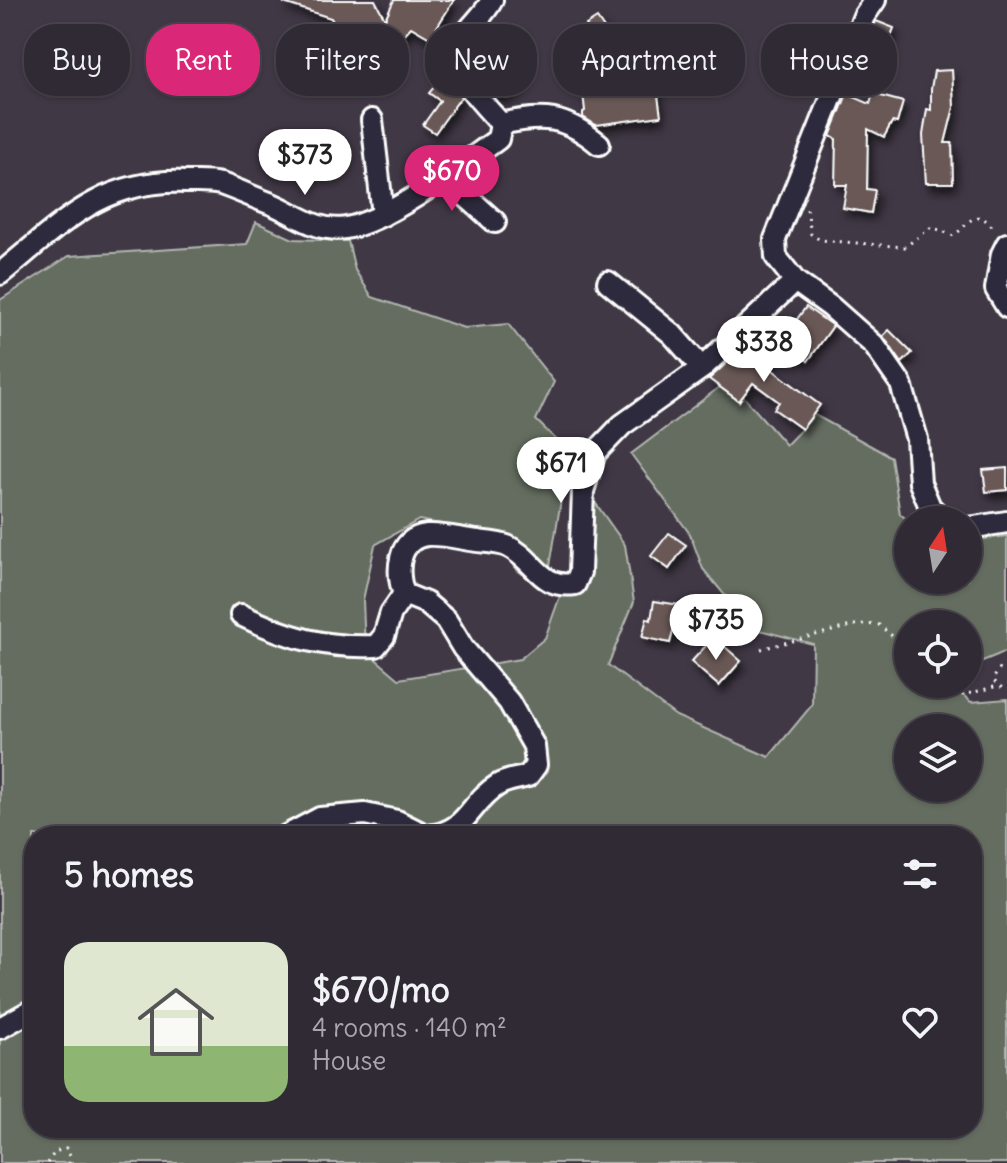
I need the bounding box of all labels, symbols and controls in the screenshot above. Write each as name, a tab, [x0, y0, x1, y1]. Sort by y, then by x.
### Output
chip: Buy	[24, 24, 130, 96]
chip: Rent	[146, 24, 260, 96]
chip: Filters	[276, 24, 409, 96]
chip: New	[425, 24, 537, 96]
chip: Apartment	[553, 24, 745, 96]
chip: House	[761, 24, 897, 96]
pin: $373	[258, 129, 352, 197]
text: $373	[277, 138, 333, 171]
pin: $670	[405, 145, 499, 213]
text: $670	[422, 154, 482, 187]
pin: $338	[717, 316, 811, 384]
text: $338	[735, 325, 793, 358]
pin: $671	[514, 437, 608, 505]
text: $671	[535, 446, 587, 479]
north arrow	[894, 506, 982, 594]
map controls	[894, 506, 982, 802]
pin: $735	[669, 594, 763, 662]
text: $735	[688, 603, 744, 636]
button: locate	[894, 610, 982, 698]
button: layers	[894, 714, 982, 802]
icon: filters	[898, 852, 942, 896]
text: 5 homes	[64, 853, 194, 896]
text: $670/mo	[312, 968, 450, 1011]
icon: home	[128, 974, 224, 1070]
icon: heart	[898, 1000, 942, 1044]
text: 4 rooms · 140 m²	[312, 1011, 507, 1044]
text: House	[312, 1044, 386, 1077]

